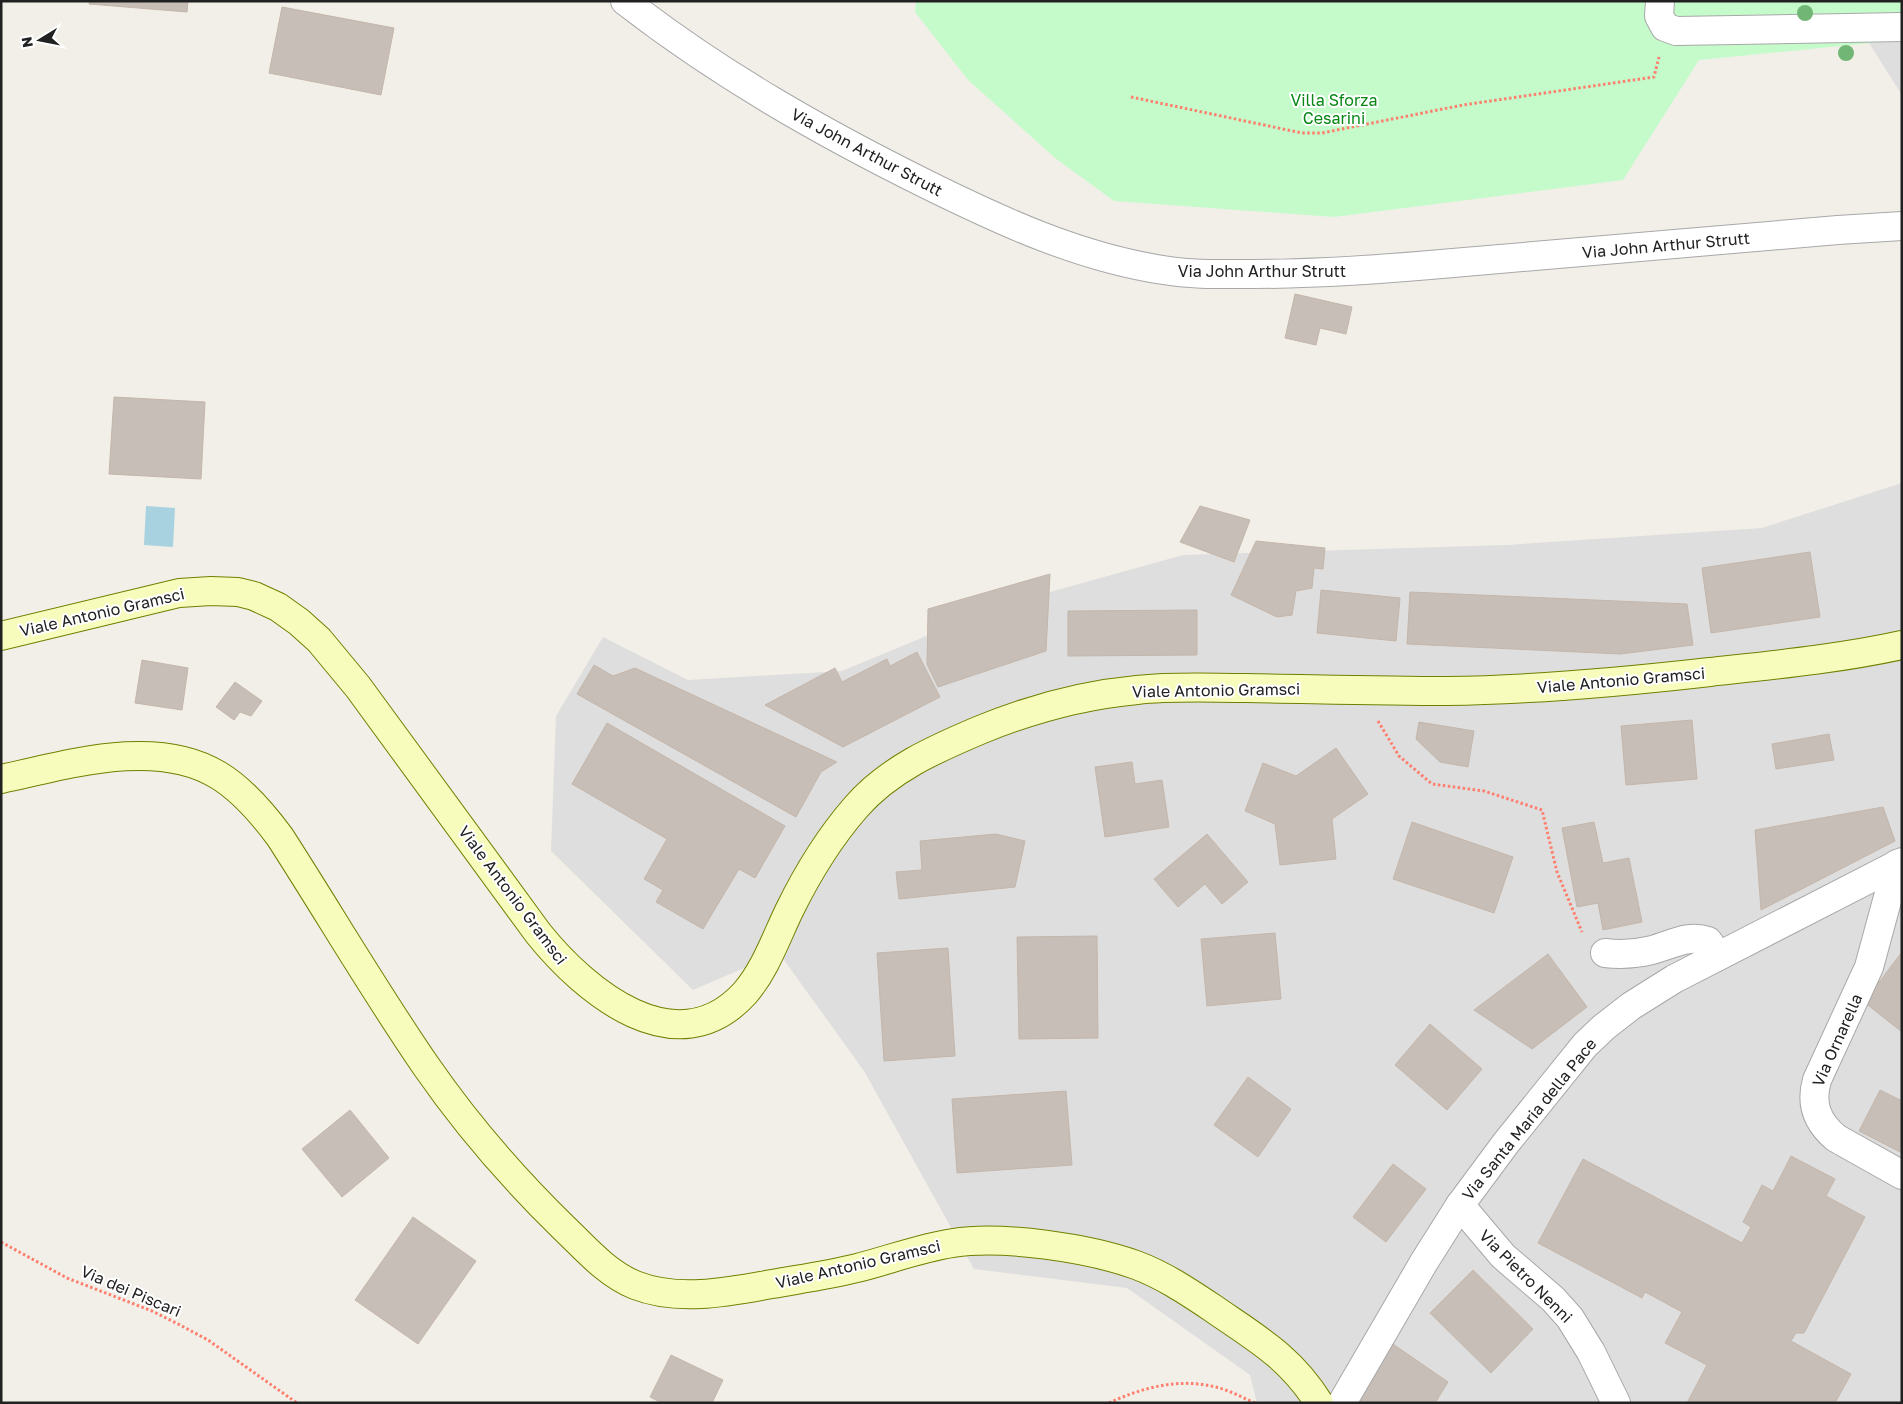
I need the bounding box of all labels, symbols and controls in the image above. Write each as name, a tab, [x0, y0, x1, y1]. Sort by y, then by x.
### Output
north arrow	[15, 15, 65, 65]
text: N	[17, 36, 36, 49]
park label: Villa Sforza Cesarini	[1290, 90, 1378, 128]
street label: Via John Arthur Strutt	[788, 104, 946, 200]
street label: Via John Arthur Strutt	[1581, 228, 1751, 262]
street label: Via John Arthur Strutt	[1178, 261, 1346, 281]
street label: Viale Antonio Gramsci	[18, 583, 186, 641]
street label: Viale Antonio Gramsci	[1536, 663, 1706, 697]
street label: Viale Antonio Gramsci	[1132, 679, 1300, 701]
street label: Viale Antonio Gramsci	[454, 822, 572, 968]
street label: Via Ornarella	[1808, 990, 1866, 1090]
street label: Via Santa Maria della Pace	[1457, 1034, 1601, 1204]
street label: Via Pietro Nenni	[1475, 1225, 1577, 1327]
street label: Viale Antonio Gramsci	[774, 1235, 942, 1293]
street label: Via dei Piscari	[78, 1261, 184, 1321]

